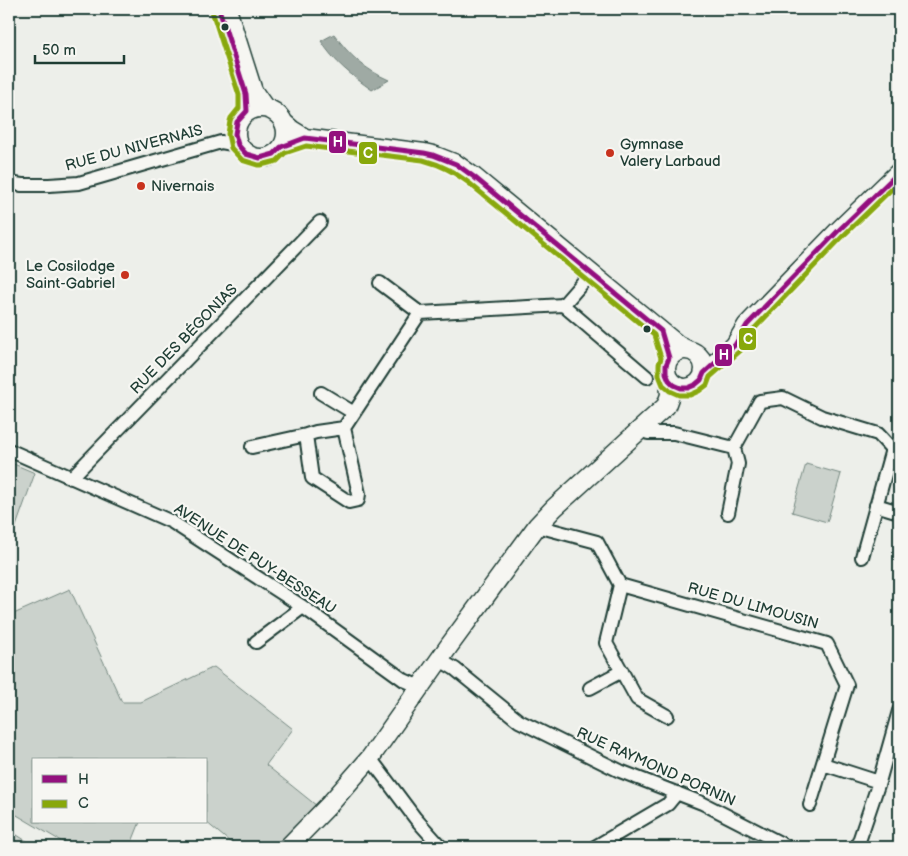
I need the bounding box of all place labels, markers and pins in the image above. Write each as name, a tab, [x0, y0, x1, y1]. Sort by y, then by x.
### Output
unlabelled marker	[220, 22, 230, 32]
place label: Gymnase Valery Larbaud	[620, 135, 721, 171]
marker: Gymnase Valery Larbaud	[604, 147, 616, 159]
place label: Nivernais	[151, 177, 215, 196]
marker: Nivernais	[135, 180, 147, 192]
place label: Le Cosilodge Saint-Gabriel	[26, 257, 115, 293]
marker: Le Cosilodge Saint-Gabriel	[119, 269, 131, 281]
unlabelled marker	[642, 324, 652, 334]

